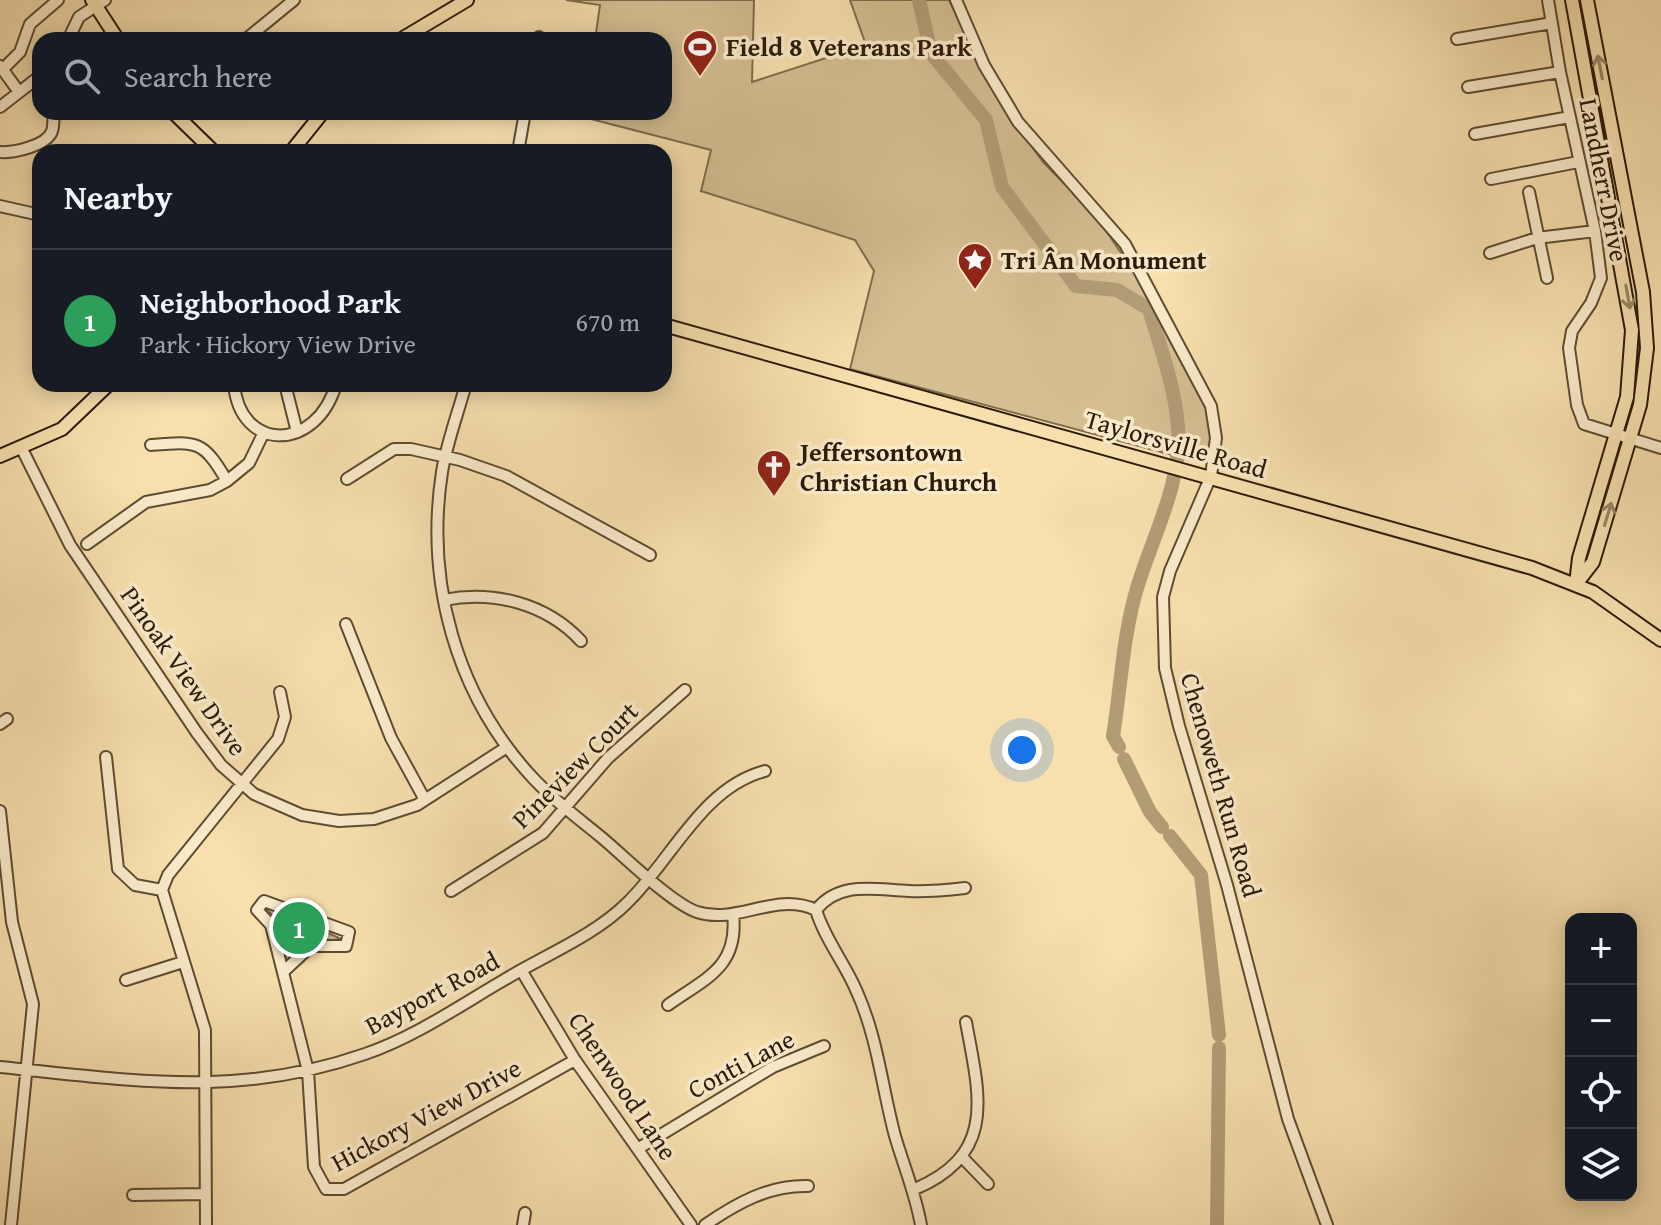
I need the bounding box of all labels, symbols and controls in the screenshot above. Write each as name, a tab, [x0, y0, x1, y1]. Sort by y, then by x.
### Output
place label: Field 8 Veterans Park	[726, 27, 972, 66]
sports icon: Field 8 Veterans Park	[681, 28, 719, 78]
search box	[32, 32, 672, 120]
icon: search	[60, 54, 104, 98]
text: Search here	[124, 54, 272, 98]
one-way arrow	[1592, 55, 1607, 81]
street label: Landherr Drive	[1570, 95, 1639, 265]
text: Nearby	[64, 172, 173, 221]
place label: Tri Ân Monument	[1001, 240, 1207, 279]
place icon: Tri Ân Monument	[956, 241, 994, 291]
text: Neighborhood Park	[140, 280, 401, 324]
one-way arrow	[1621, 283, 1636, 309]
text: 1	[83, 302, 97, 341]
text: 670 m	[575, 302, 640, 341]
text: Park · Hickory View Drive	[140, 324, 416, 363]
street label: Taylorsville Road	[1081, 399, 1272, 488]
place label: Jeffersontown Christian Church	[796, 432, 998, 501]
church icon: Jeffersontown Christian Church	[755, 448, 793, 498]
one-way arrow	[1602, 502, 1616, 527]
street label: Pinoak View Drive	[111, 578, 258, 764]
street label: Chenoweth Run Road	[1171, 668, 1272, 902]
street label: Pineview Court	[502, 692, 647, 837]
your location	[1002, 730, 1042, 770]
pin: 1	[273, 898, 325, 958]
map controls	[1565, 913, 1637, 1201]
button: +	[1565, 913, 1637, 985]
street label: Bayport Road	[358, 941, 506, 1044]
button: −	[1565, 985, 1637, 1057]
street label: Chenwood Lane	[559, 1004, 688, 1168]
street label: Conti Lane	[680, 1019, 801, 1108]
street label: Hickory View Drive	[324, 1048, 528, 1181]
button: locate	[1565, 1057, 1637, 1129]
button: layers	[1565, 1129, 1637, 1201]

